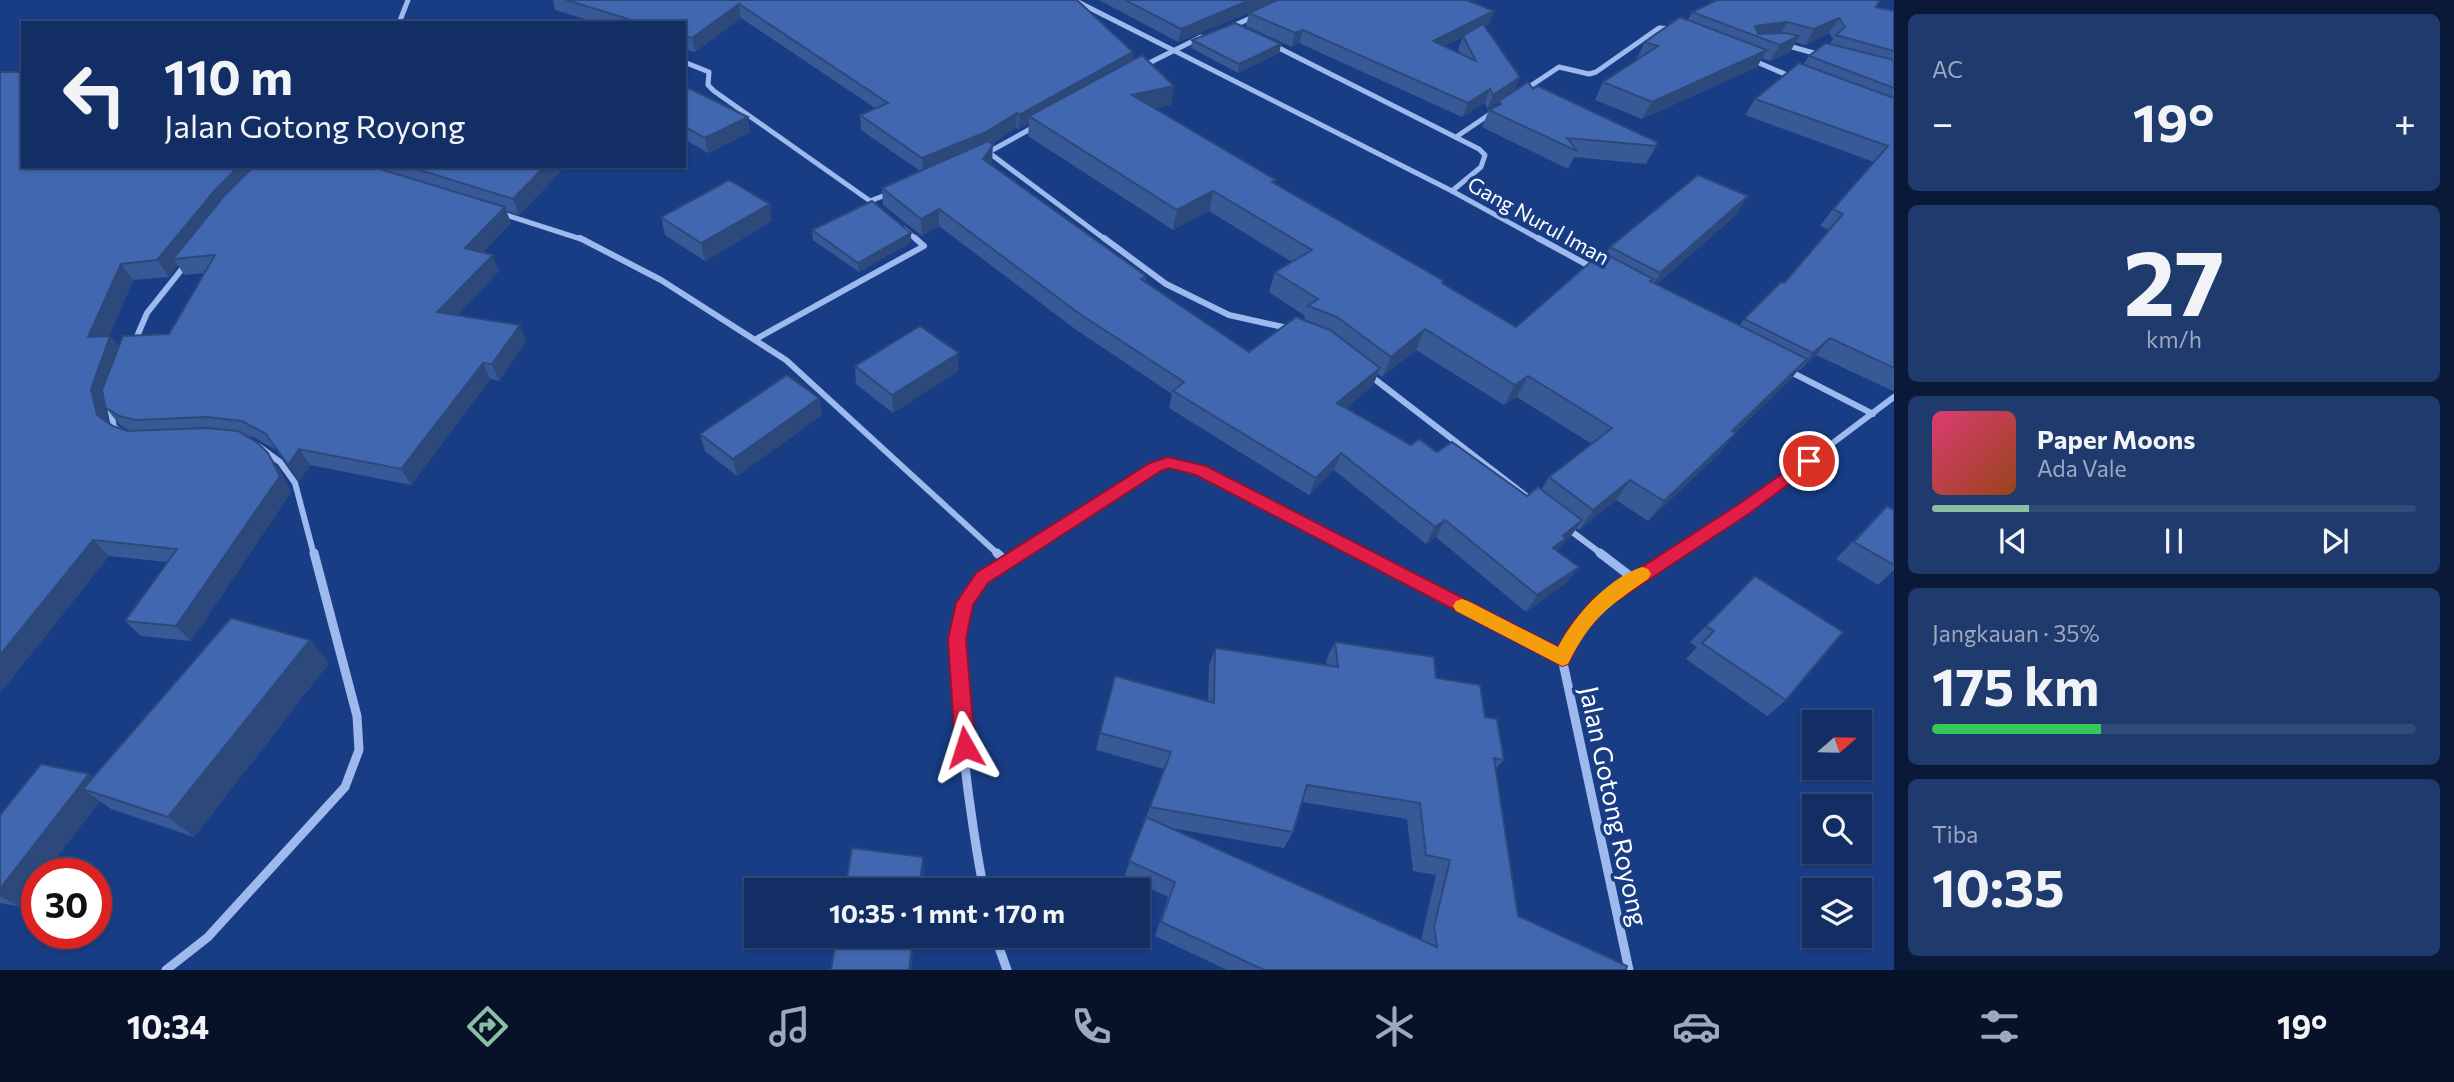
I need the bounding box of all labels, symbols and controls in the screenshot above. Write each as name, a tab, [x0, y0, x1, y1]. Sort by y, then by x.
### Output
text: 110 m	[164, 45, 293, 105]
icon: left	[49, 49, 140, 140]
text: AC	[1932, 55, 1963, 83]
text: 19°	[2133, 89, 2214, 153]
text: −	[1932, 98, 1954, 145]
text: +	[2394, 98, 2416, 145]
text: Jalan Gotong Royong	[164, 105, 465, 145]
street label: Gang Nurul Iman	[1464, 171, 1614, 269]
text: 27	[2123, 223, 2225, 335]
text: km/h	[2146, 325, 2202, 353]
text: Paper Moons	[2037, 423, 2195, 454]
pin	[1779, 431, 1839, 491]
icon: arrive	[1790, 442, 1828, 480]
text: Ada Vale	[2037, 454, 2127, 482]
icon: previous	[1994, 522, 2032, 560]
icon: pause	[2155, 522, 2193, 560]
icon: next	[2316, 522, 2354, 560]
text: Jangkauan · 35%	[1932, 619, 2100, 647]
text: 175 km	[1932, 653, 2099, 717]
street label: Jalan Gotong Royong	[1574, 683, 1656, 929]
position arrow	[928, 710, 1002, 784]
north arrow	[1802, 710, 1872, 780]
map controls	[1802, 710, 1872, 948]
button: search	[1802, 794, 1872, 864]
text: Tiba	[1932, 820, 1978, 848]
text: 10:35	[1932, 854, 2064, 918]
speed limit sign: 30	[21, 858, 112, 949]
button: layers	[1802, 878, 1872, 948]
text: 10:35 · 1 mnt · 170 m	[829, 897, 1065, 928]
icon: directions	[463, 1002, 512, 1051]
icon: music	[765, 1002, 814, 1051]
icon: phone	[1067, 1002, 1116, 1051]
icon: climate	[1370, 1002, 1419, 1051]
icon: car	[1672, 1002, 1721, 1051]
icon: filters	[1975, 1002, 2024, 1051]
text: 10:34	[127, 1006, 209, 1046]
text: 19°	[2277, 1006, 2327, 1046]

